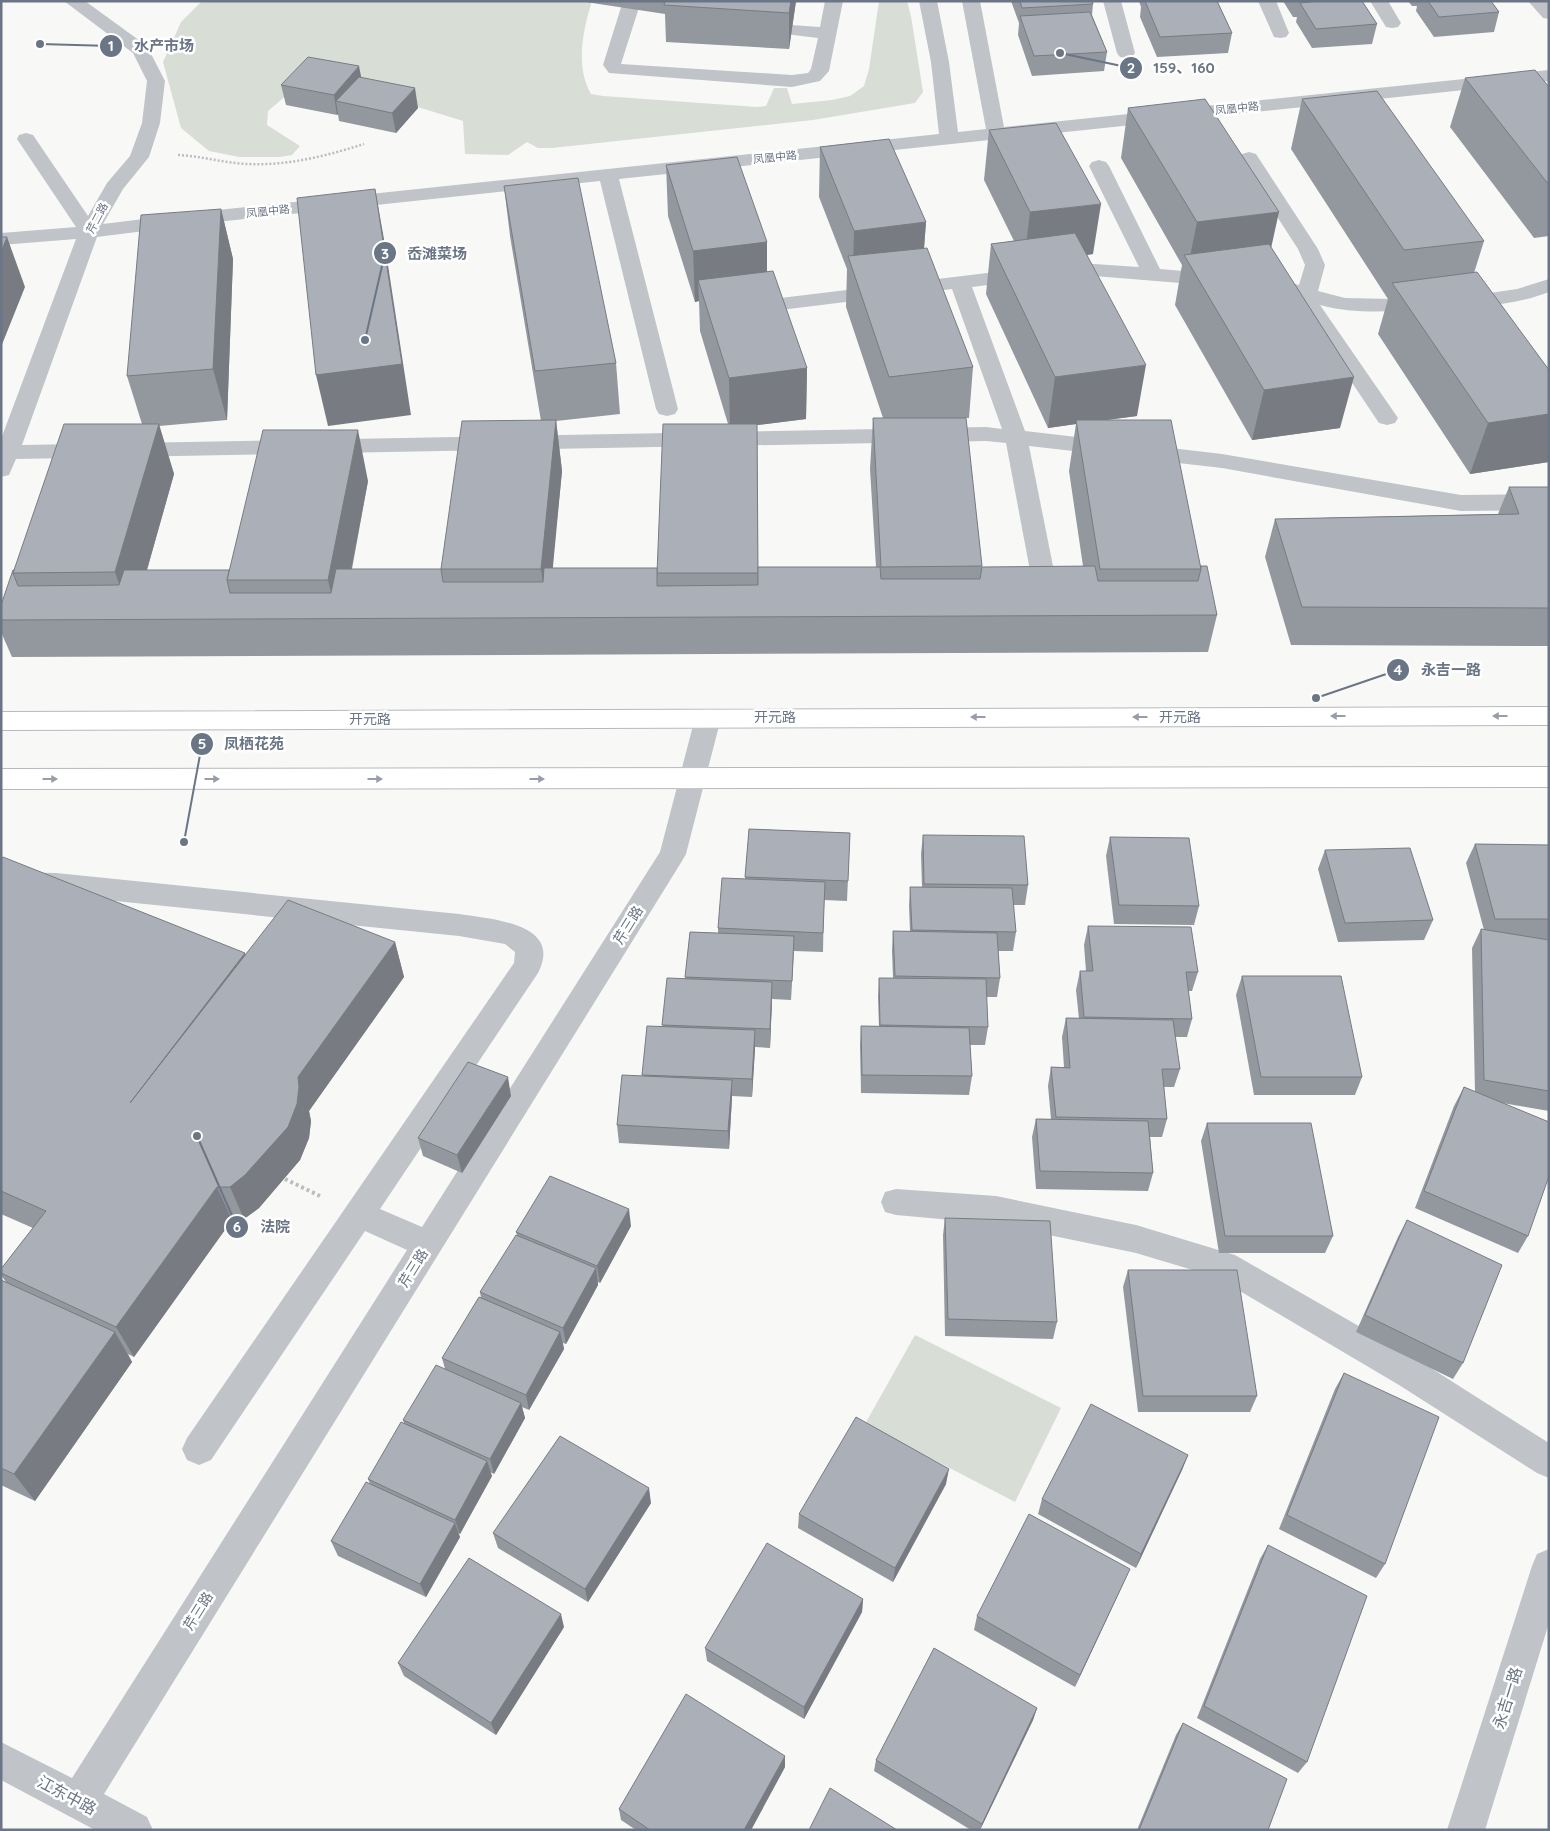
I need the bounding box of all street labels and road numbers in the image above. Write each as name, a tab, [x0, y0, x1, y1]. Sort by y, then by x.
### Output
street label: 凤凰中路	[1214, 99, 1260, 117]
street label: 凤凰中路	[752, 148, 798, 166]
street label: 芹二路	[83, 200, 111, 236]
street label: 凤凰中路	[245, 202, 291, 220]
street label: 开元路	[754, 708, 796, 726]
street label: 开元路	[1159, 708, 1201, 726]
street label: 开元路	[349, 710, 391, 728]
street label: 芹三路	[609, 902, 647, 948]
street label: 芹三路	[394, 1245, 432, 1291]
street label: 芹三路	[179, 1588, 217, 1634]
street label: 永吉一路	[1488, 1664, 1526, 1732]
street label: 江东中路	[34, 1771, 100, 1819]

